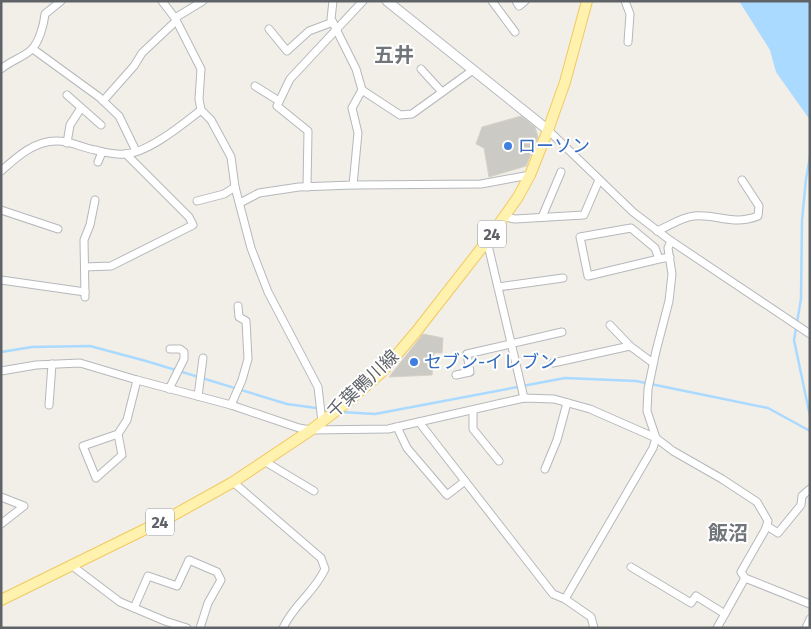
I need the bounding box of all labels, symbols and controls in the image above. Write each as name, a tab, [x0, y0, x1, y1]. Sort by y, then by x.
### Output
district label: 五井	[374, 43, 414, 67]
place label: ローソン	[518, 135, 590, 157]
marker: ローソン	[502, 140, 514, 152]
road number: 24	[478, 220, 506, 248]
street label: 千葉鴨川線	[323, 345, 403, 423]
place label: セブン-イレブン	[424, 351, 557, 373]
marker: セブン-イレブン	[408, 356, 420, 368]
road number: 24	[146, 508, 174, 536]
district label: 飯沼	[708, 521, 748, 545]

